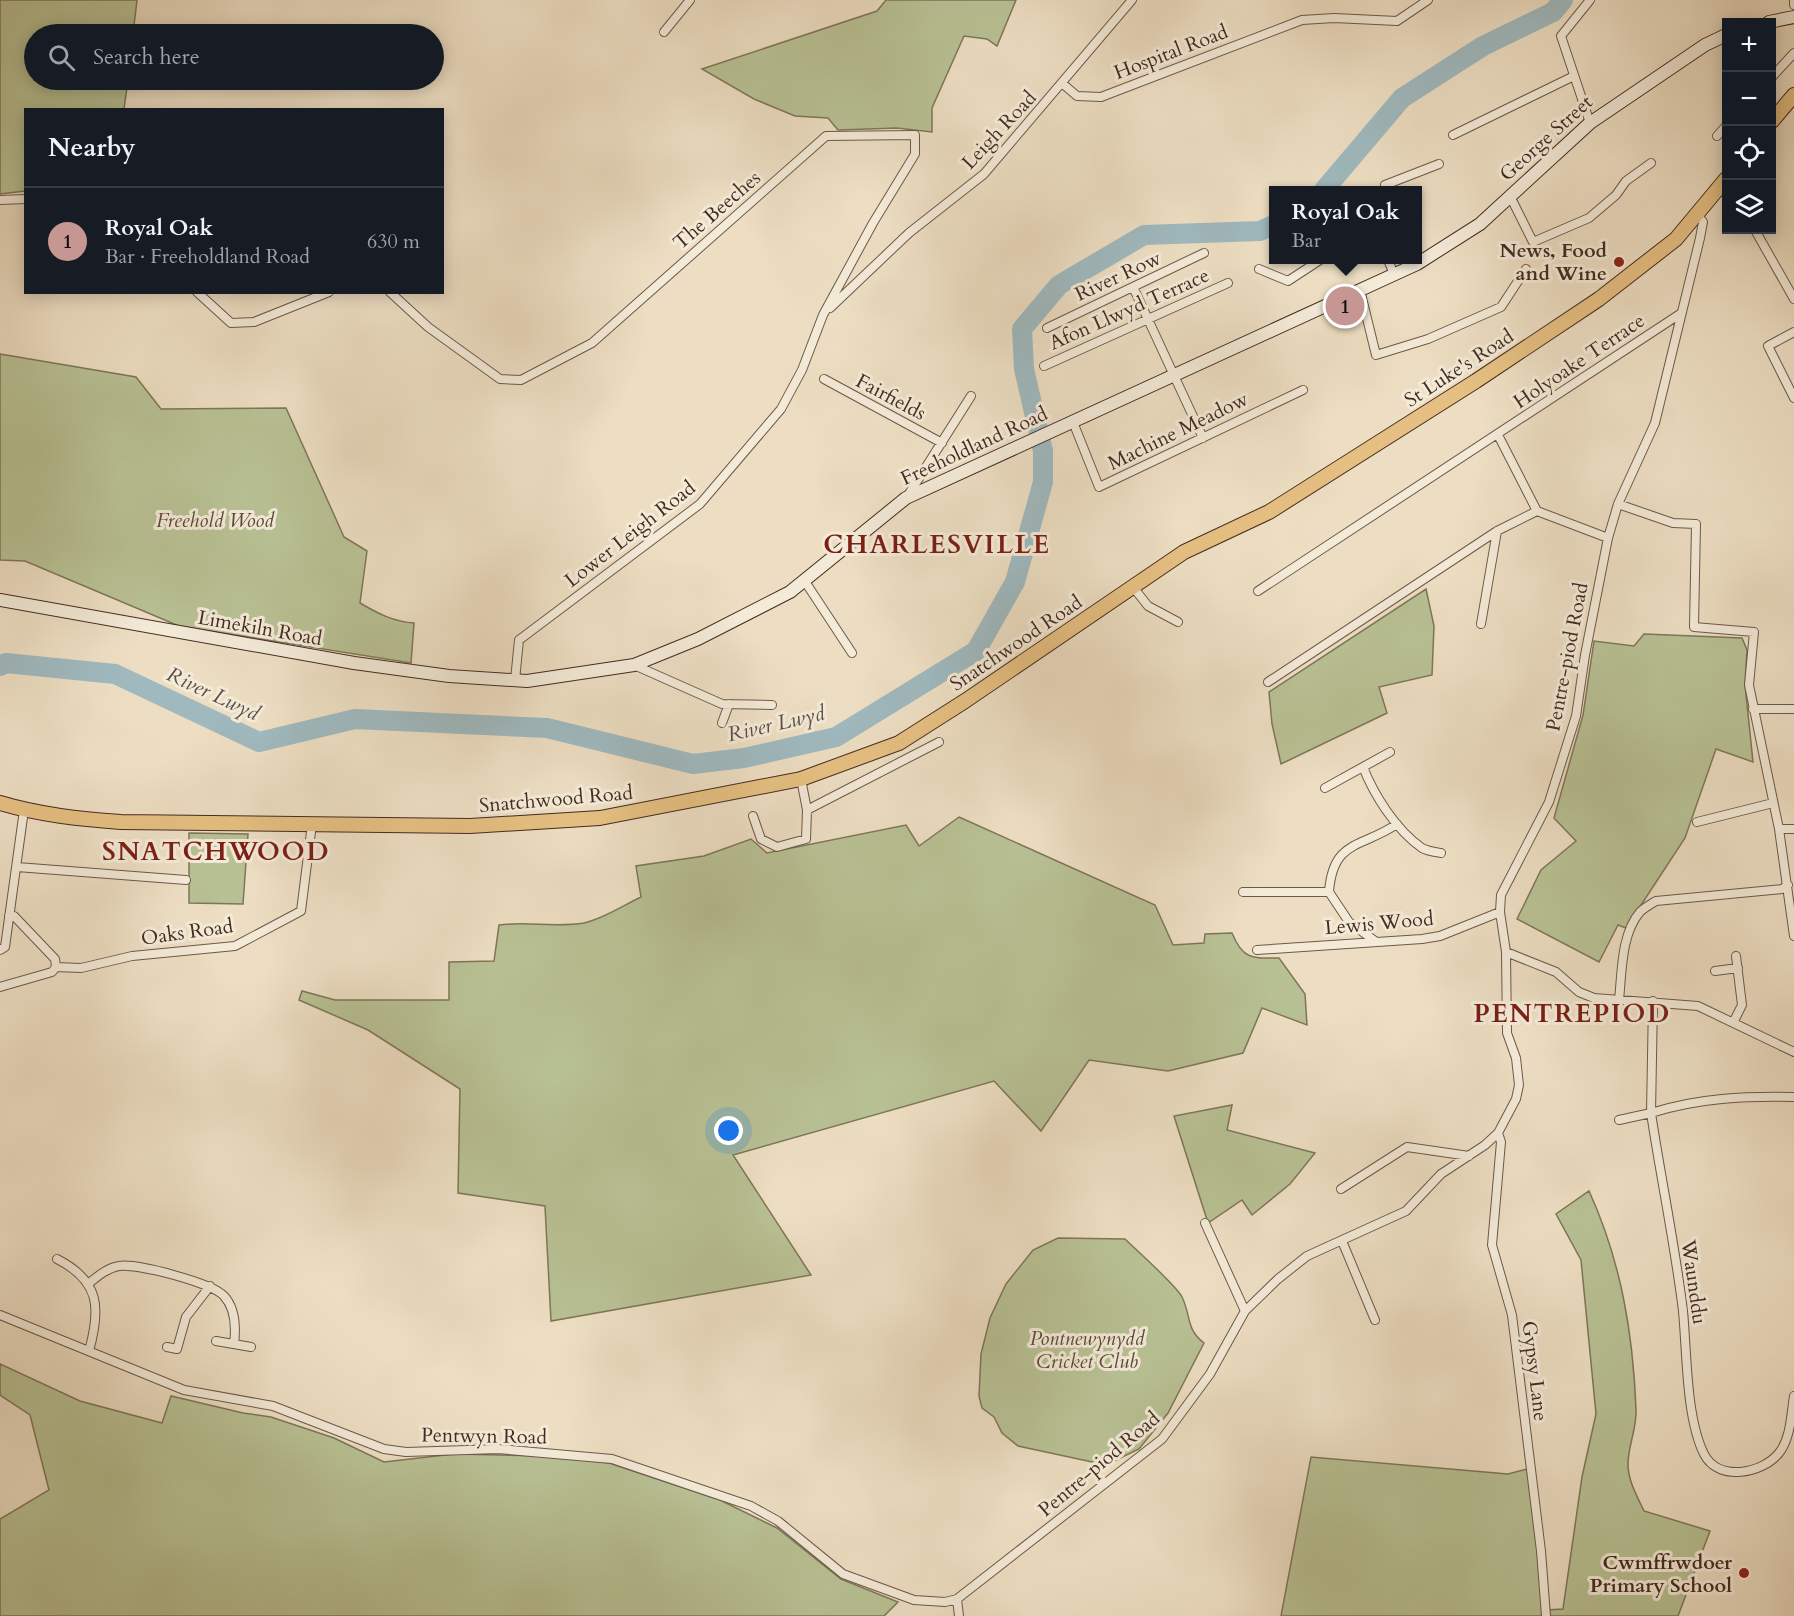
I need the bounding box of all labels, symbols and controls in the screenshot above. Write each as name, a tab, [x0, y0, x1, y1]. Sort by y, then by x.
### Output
street label: Hospital Road	[1110, 18, 1232, 86]
map controls	[1722, 18, 1776, 234]
button: +	[1722, 18, 1776, 72]
search box	[24, 24, 444, 90]
icon: search	[45, 41, 78, 74]
text: Search here	[93, 42, 200, 72]
button: −	[1722, 72, 1776, 126]
street label: Leigh Road	[956, 85, 1043, 175]
street label: George Street	[1494, 88, 1599, 187]
button: locate	[1722, 126, 1776, 180]
text: Nearby	[48, 130, 136, 165]
street label: The Beeches	[667, 164, 767, 256]
button: layers	[1722, 180, 1776, 234]
popup	[1269, 186, 1422, 264]
text: Royal Oak	[1291, 197, 1400, 227]
text: Royal Oak	[105, 213, 213, 243]
text: Bar	[1291, 227, 1321, 254]
text: 1	[62, 228, 73, 255]
text: 630 m	[367, 228, 420, 255]
place label: News, Food and Wine	[1499, 237, 1608, 287]
text: Bar · Freeholdland Road	[105, 243, 310, 270]
street label: River Row	[1071, 244, 1165, 308]
marker: News, Food and Wine	[1612, 255, 1626, 269]
street label: Afon Llwyd Terrace	[1045, 262, 1213, 356]
pin: 1	[1326, 284, 1364, 328]
street label: Holyoake Terrace	[1508, 307, 1650, 415]
street label: St Luke's Road	[1399, 322, 1519, 413]
street label: Fairfields	[851, 367, 931, 427]
street label: Machine Meadow	[1103, 385, 1253, 477]
street label: Freeholdland Road	[896, 400, 1052, 492]
street label: Lower Leigh Road	[559, 474, 701, 594]
park label: Freehold Wood	[156, 507, 275, 534]
district label: CHARLESVILLE	[823, 527, 1051, 562]
street label: Pentre-piod Road	[1539, 580, 1595, 734]
street label: Snatchwood Road	[945, 589, 1088, 697]
street label: Limekiln Road	[196, 604, 325, 652]
water label: River Lwyd	[162, 660, 265, 728]
water label: River Lwyd	[724, 699, 828, 749]
street label: Snatchwood Road	[478, 779, 634, 819]
district label: SNATCHWOOD	[102, 834, 330, 869]
street label: Lewis Wood	[1323, 905, 1435, 941]
street label: Oaks Road	[139, 912, 235, 952]
district label: PENTREPIOD	[1473, 996, 1671, 1031]
your location	[714, 1116, 743, 1145]
street label: Waunddu	[1675, 1237, 1713, 1326]
street label: Gypsy Lane	[1515, 1319, 1555, 1423]
park label: Pontnewynydd Cricket Club	[1030, 1325, 1146, 1375]
street label: Pentre-piod Road	[1033, 1405, 1166, 1523]
street label: Pentwyn Road	[421, 1421, 548, 1451]
place label: Cwmffrwdoer Primary School	[1590, 1549, 1733, 1599]
marker: Cwmffrwdoer Primary School	[1737, 1566, 1751, 1580]

